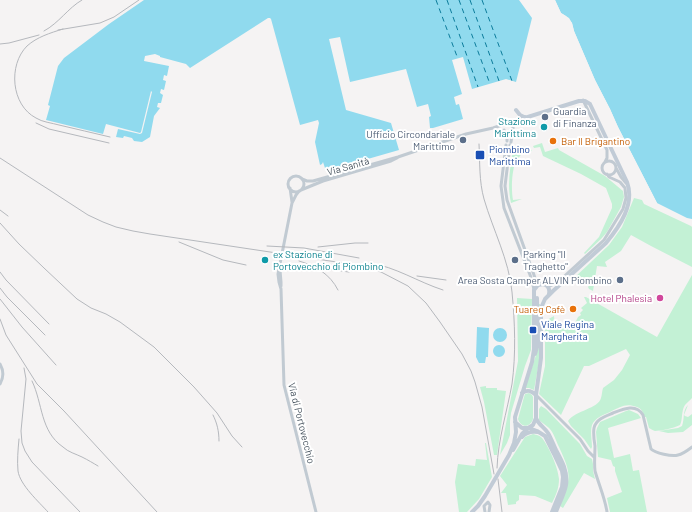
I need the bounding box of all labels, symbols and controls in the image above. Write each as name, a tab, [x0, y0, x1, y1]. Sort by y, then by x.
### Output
place label: Guardia di Finanza	[553, 105, 597, 129]
marker: Guardia di Finanza	[540, 112, 550, 122]
place label: Stazione Marittima	[494, 115, 536, 139]
marker: Stazione Marittima	[539, 122, 549, 132]
place label: Ufficio Circondariale Marittimo	[366, 128, 455, 152]
marker: Ufficio Circondariale Marittimo	[458, 135, 468, 145]
place label: Bar Il Brigantino	[561, 135, 630, 147]
marker: Bar Il Brigantino	[548, 136, 558, 146]
place label: Piombino Marittima	[489, 143, 531, 167]
marker: Piombino Marittima	[474, 149, 486, 161]
street label: Via Sanità	[326, 154, 370, 178]
place label: ex Stazione di Portovecchio di Piombino	[273, 248, 383, 272]
place label: Parking "Il Traghetto"	[523, 248, 568, 272]
marker: ex Stazione di Portovecchio di Piombino	[260, 255, 270, 265]
marker: Parking "Il Traghetto"	[510, 255, 520, 265]
place label: Area Sosta Camper ALVIN Piombino	[458, 274, 612, 286]
marker: Area Sosta Camper ALVIN Piombino	[615, 275, 625, 285]
place label: Hotel Phalesia	[591, 292, 652, 304]
marker: Hotel Phalesia	[655, 293, 665, 303]
place label: Tuareg Cafè	[514, 303, 565, 315]
marker: Tuareg Cafè	[568, 304, 578, 314]
place label: Viale Regina Margherita	[541, 318, 594, 342]
marker: Viale Regina Margherita	[528, 325, 538, 335]
street label: Via di Portovecchio	[286, 381, 318, 465]

